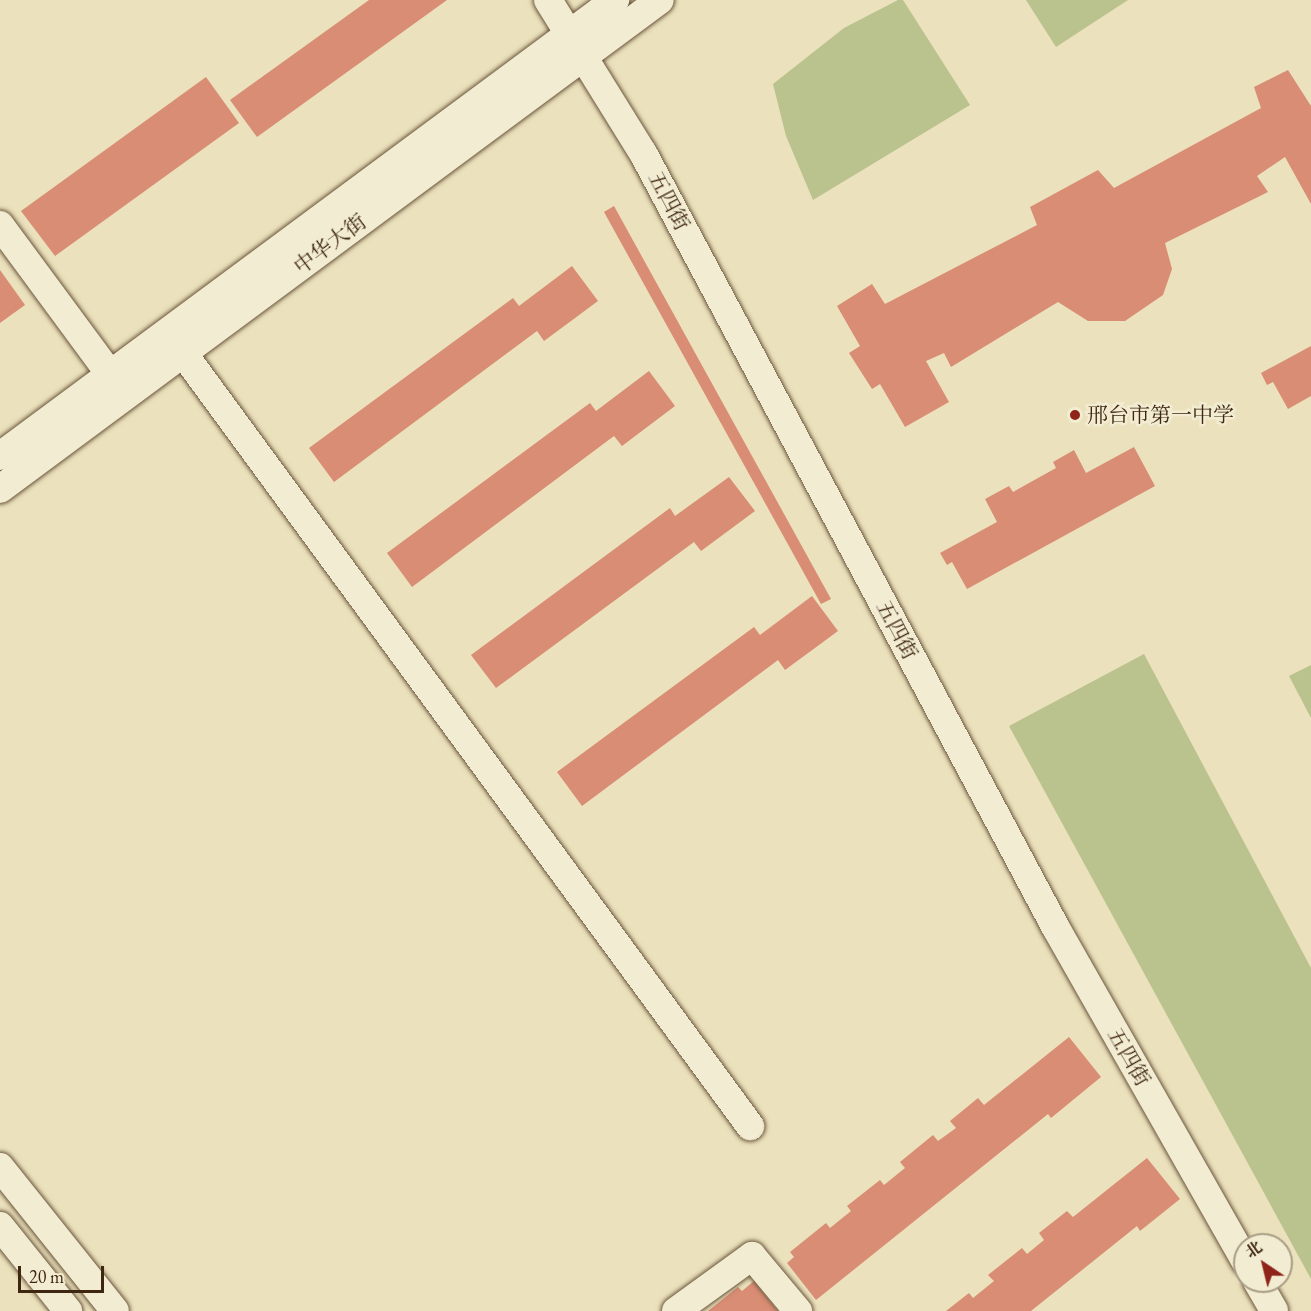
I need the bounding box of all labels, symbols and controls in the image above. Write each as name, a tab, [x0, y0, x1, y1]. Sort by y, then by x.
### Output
street label: 五四街	[643, 167, 695, 235]
street label: 中华大街	[289, 209, 371, 279]
place label: 邢台市第一中学	[1087, 402, 1234, 428]
marker: 邢台市第一中学	[1068, 408, 1082, 422]
street label: 五四街	[871, 596, 923, 664]
street label: 五四街	[1102, 1023, 1156, 1091]
north arrow	[1233, 1233, 1293, 1293]
text: 北	[1241, 1236, 1266, 1263]
scale bar	[21, 1254, 106, 1292]
text: 20 m	[29, 1265, 64, 1288]

